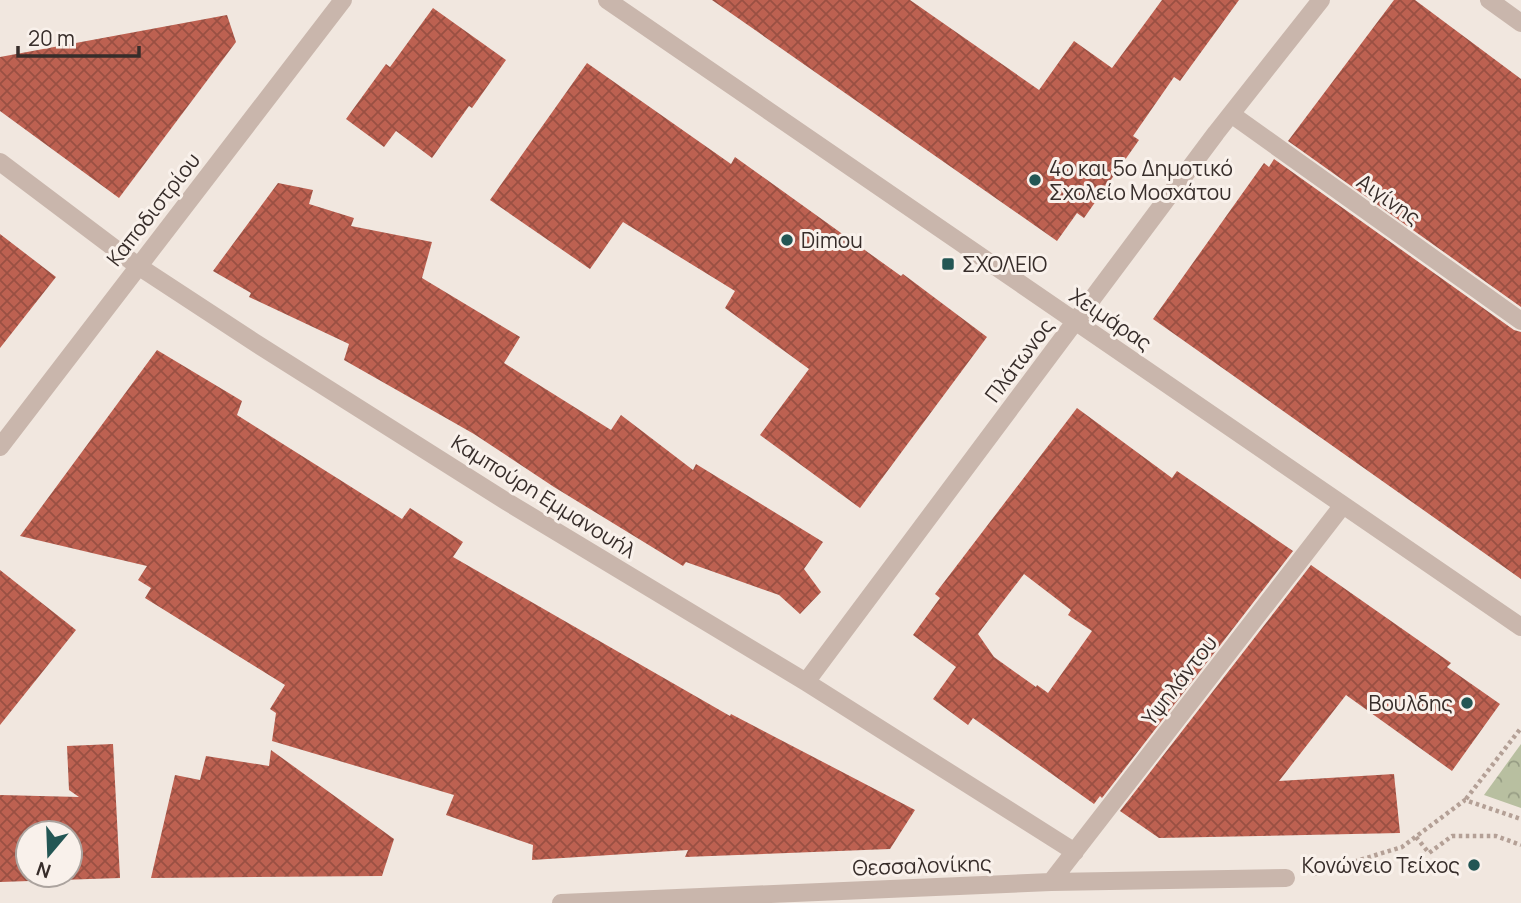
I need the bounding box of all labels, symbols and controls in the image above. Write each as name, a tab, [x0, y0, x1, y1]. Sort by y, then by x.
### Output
scale bar	[18, 14, 138, 58]
text: 20 m	[28, 24, 75, 52]
street label: Καποδιστρίου	[100, 147, 206, 271]
place label: 4ο και 5ο Δημοτικό Σχολείο Μοσχάτου	[1049, 154, 1233, 206]
street label: Αιγίνης	[1352, 167, 1426, 231]
marker: 4ο και 5ο Δημοτικό Σχολείο Μοσχάτου	[1027, 172, 1043, 188]
place label: Dimou	[801, 226, 863, 254]
marker: Dimou	[779, 232, 795, 248]
place label: ΣΧΟΛΕΙΟ	[962, 250, 1047, 278]
marker: ΣΧΟΛΕΙΟ	[940, 256, 956, 272]
street label: Χειμάρας	[1065, 281, 1157, 357]
street label: Πλάτωνος	[978, 312, 1060, 408]
street label: Καμπούρη Εμμανουήλ	[446, 428, 642, 564]
street label: Υψηλάντου	[1135, 629, 1223, 731]
place label: Βουλδης	[1369, 689, 1453, 717]
marker: Βουλδης	[1459, 695, 1475, 711]
north arrow	[14, 819, 84, 889]
street label: Θεσσαλονίκης	[852, 849, 992, 881]
place label: Κονώνειο Τείχος	[1302, 851, 1460, 879]
text: N	[33, 856, 54, 885]
marker: Κονώνειο Τείχος	[1466, 857, 1482, 873]

